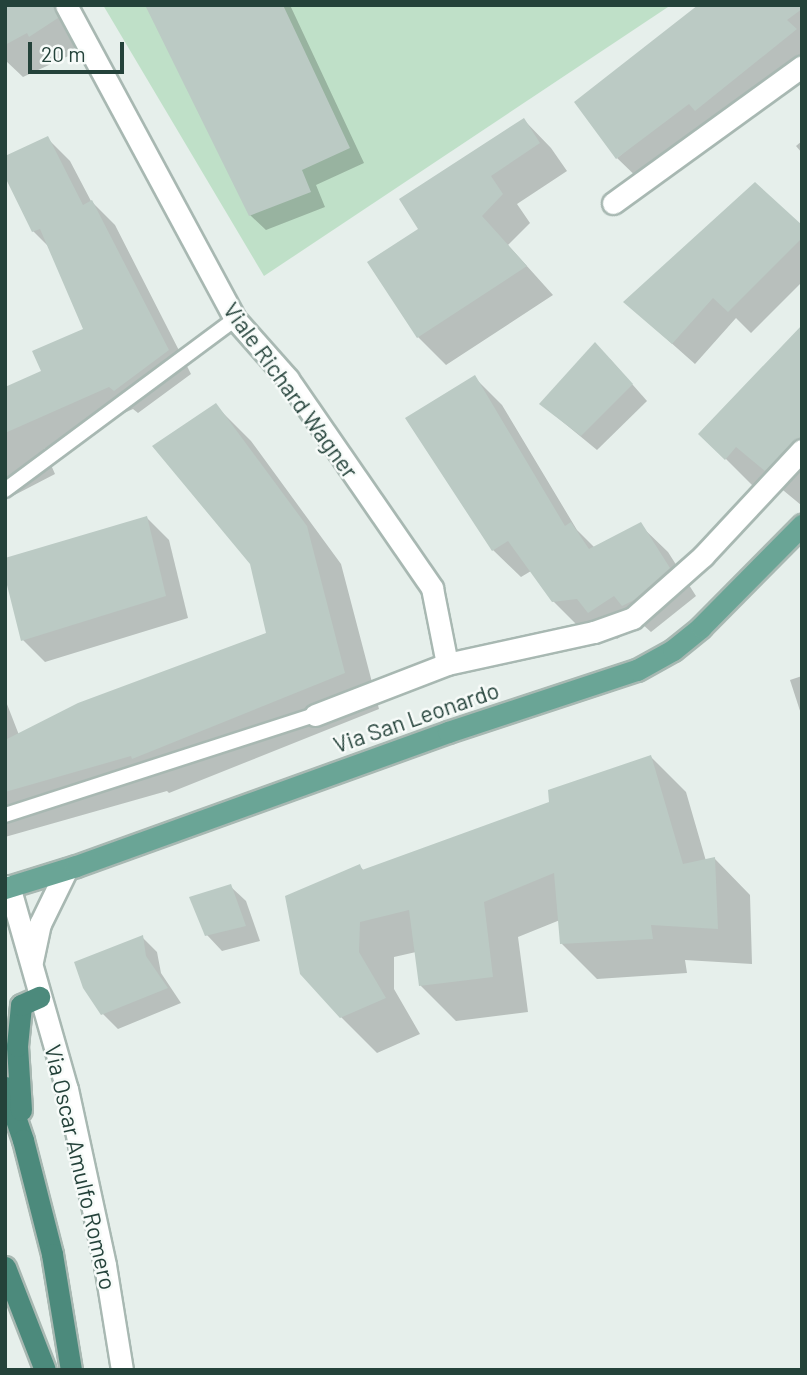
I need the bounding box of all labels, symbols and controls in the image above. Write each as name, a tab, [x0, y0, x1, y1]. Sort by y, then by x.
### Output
scale bar	[32, 28, 128, 72]
text: 20 m	[41, 41, 86, 66]
street label: Viale Richard Wagner	[218, 297, 364, 483]
street label: Via San Leonardo	[330, 676, 502, 758]
street label: Via Oscar Amulfo Romero	[39, 1042, 123, 1292]

